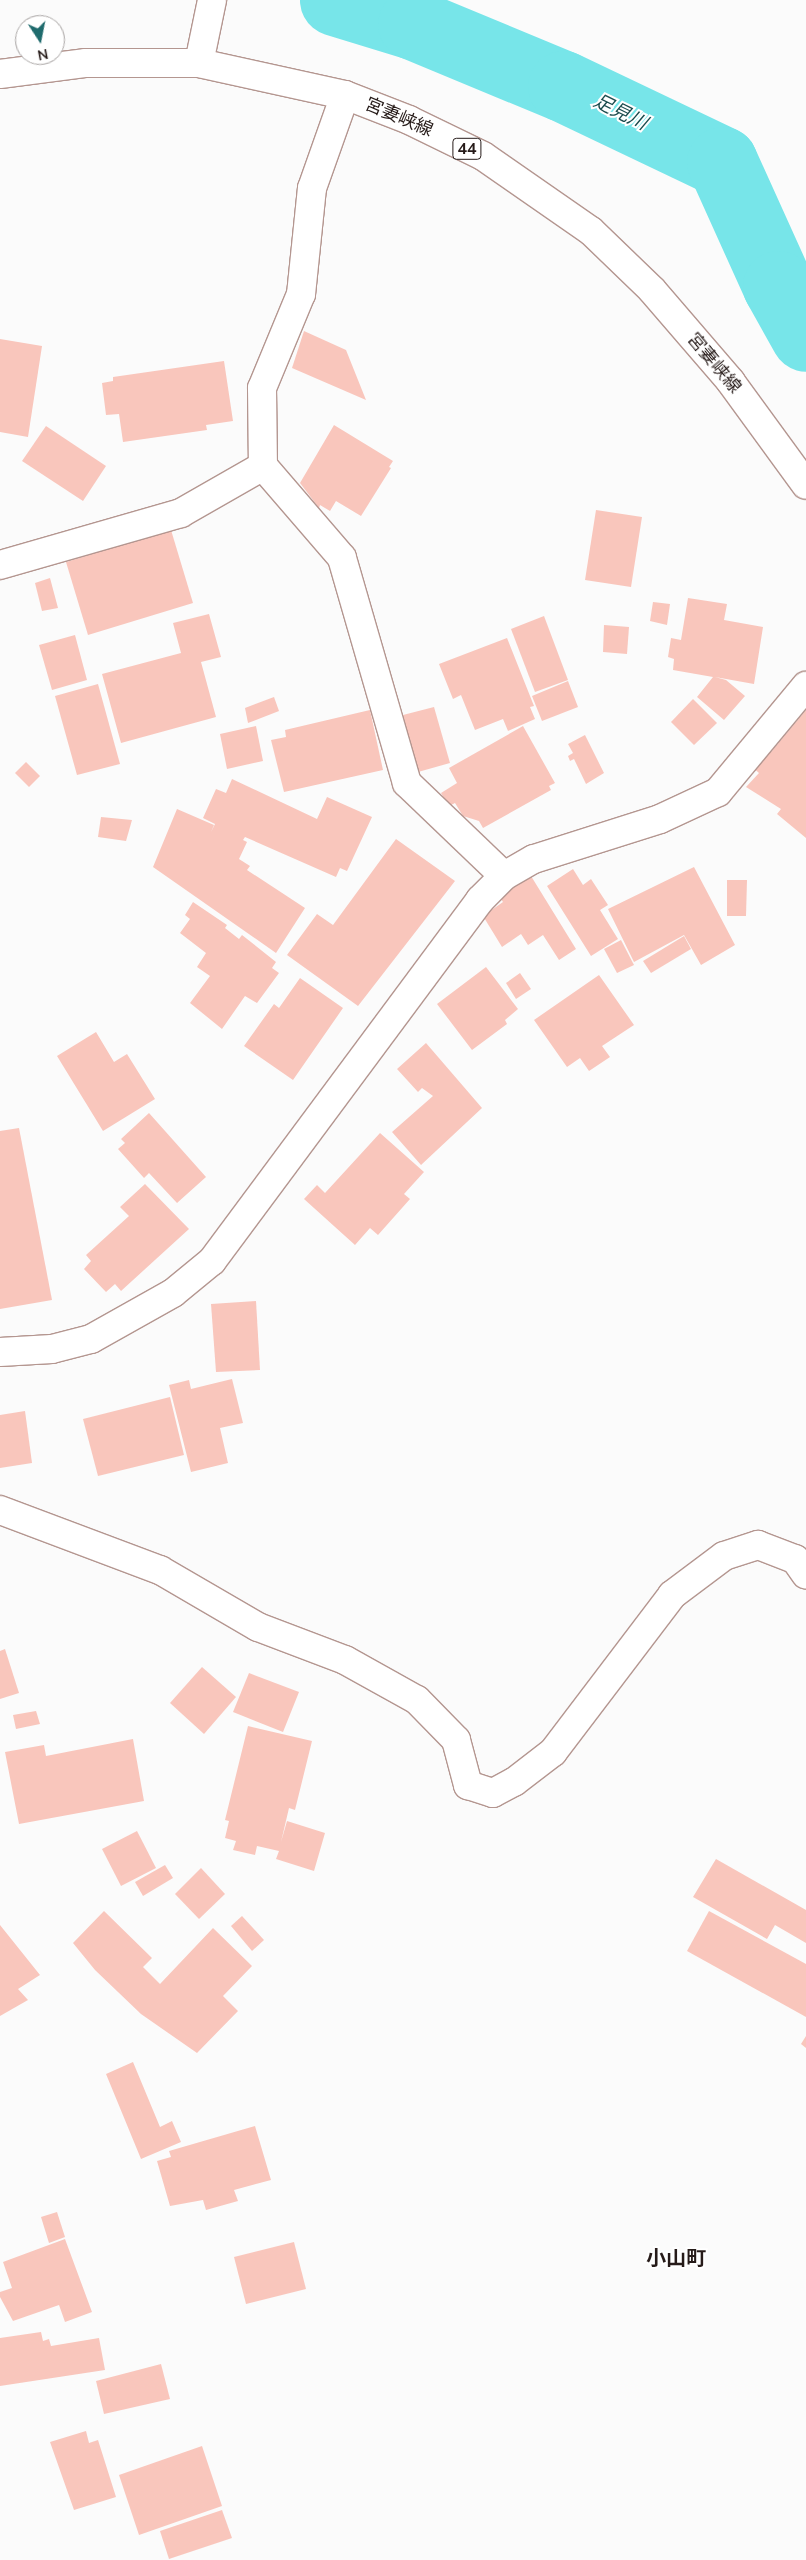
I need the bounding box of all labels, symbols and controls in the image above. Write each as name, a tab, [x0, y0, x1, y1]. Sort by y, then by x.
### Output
north arrow	[15, 15, 65, 65]
text: N	[36, 44, 50, 65]
water label: 足見川	[589, 90, 651, 136]
street label: 宮妻峡線	[362, 93, 436, 141]
road number: 44	[452, 136, 482, 162]
street label: 宮妻峡線	[683, 328, 745, 398]
district label: 小山町	[646, 2246, 706, 2270]

